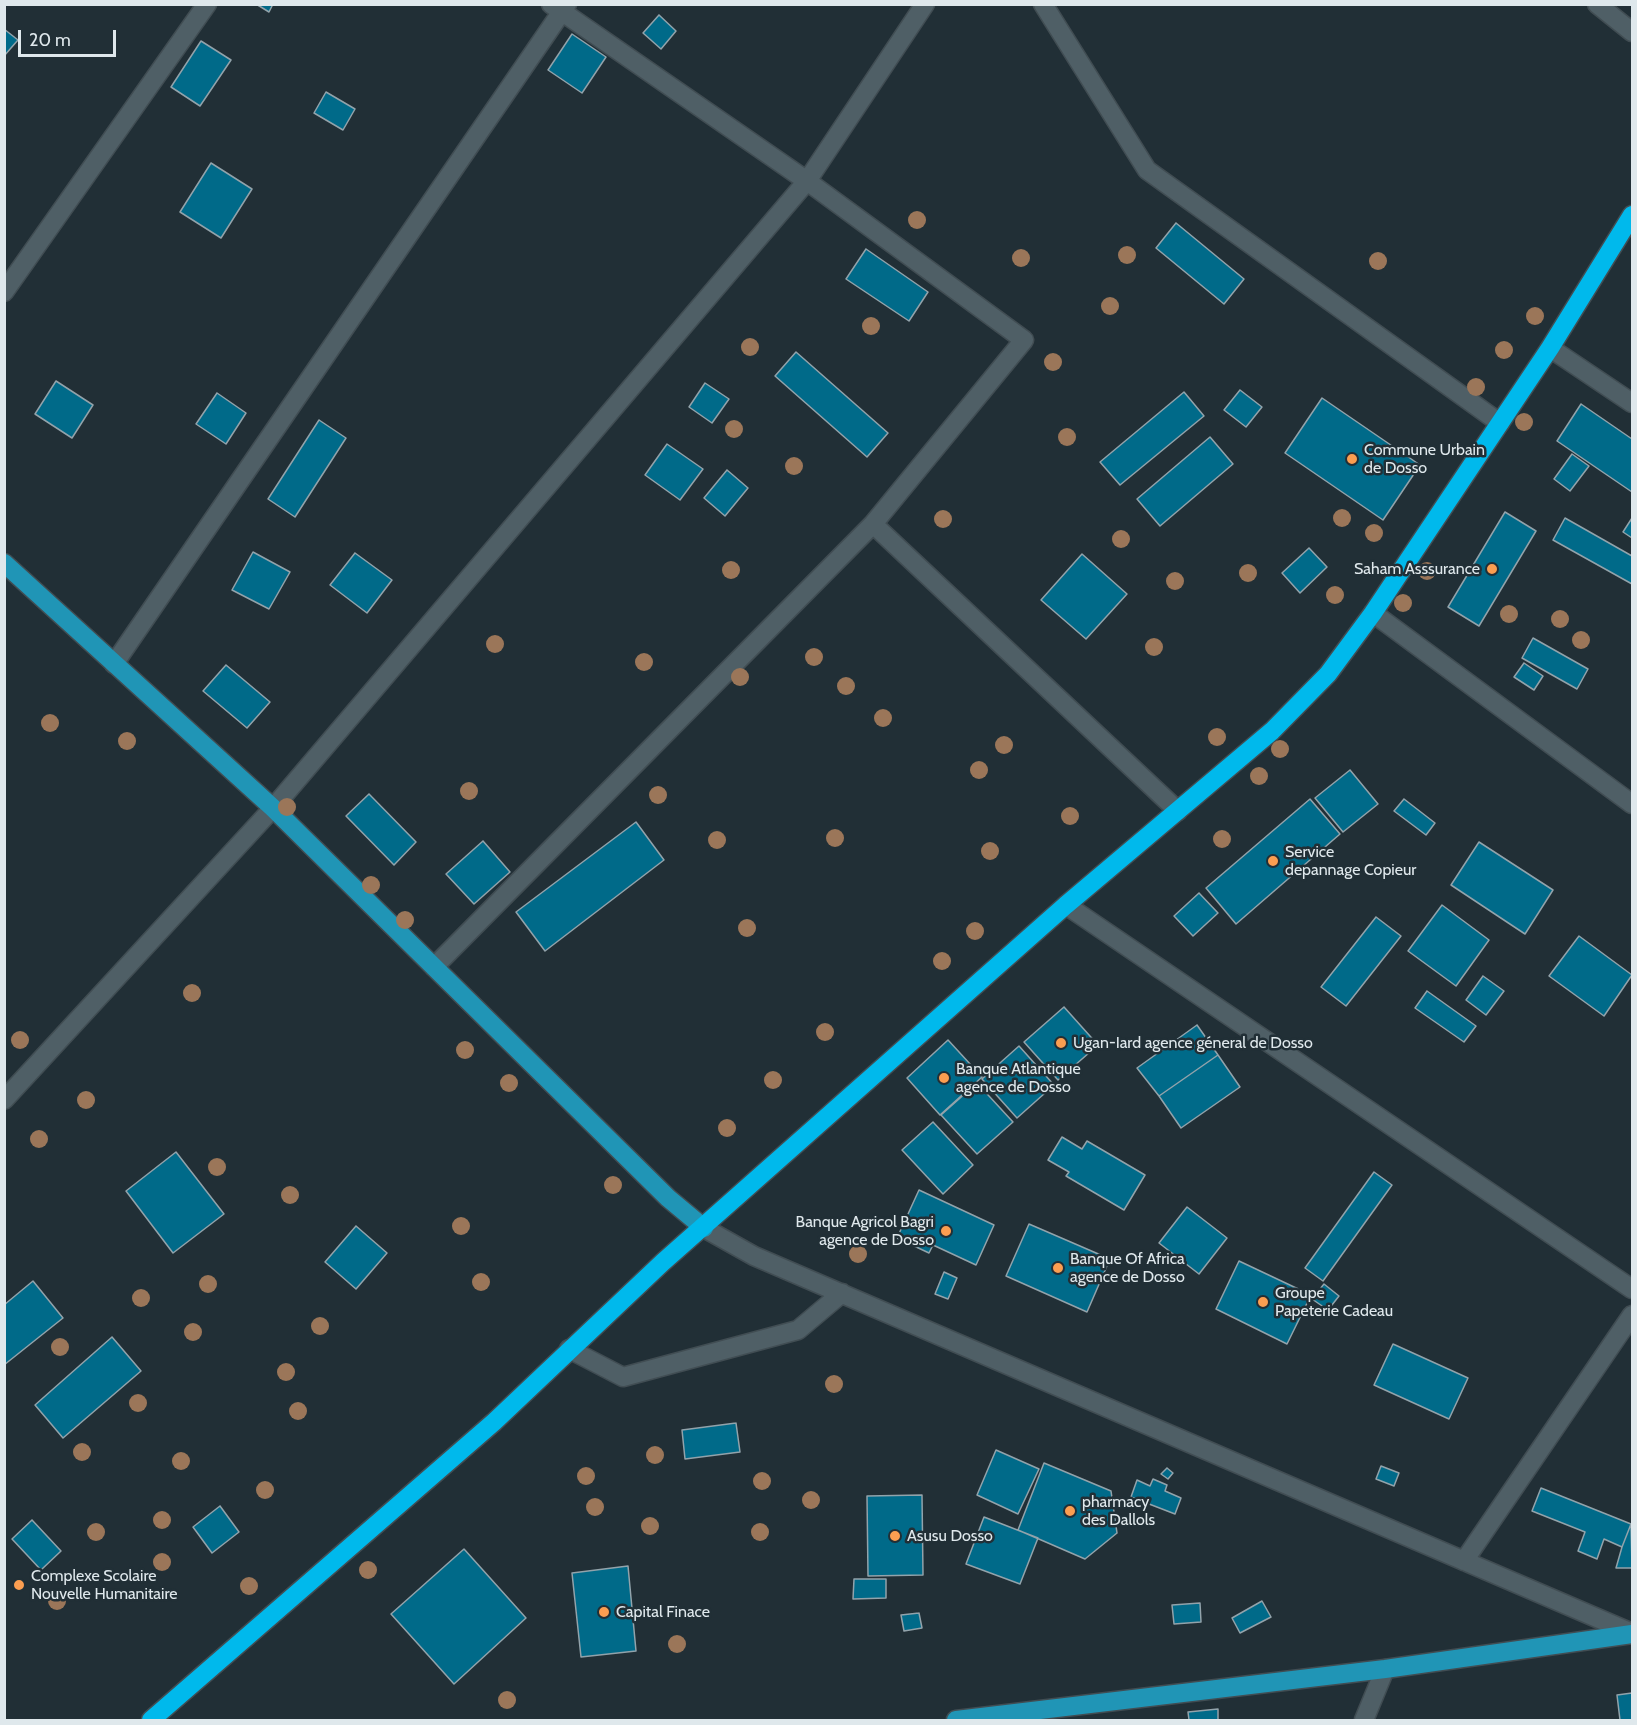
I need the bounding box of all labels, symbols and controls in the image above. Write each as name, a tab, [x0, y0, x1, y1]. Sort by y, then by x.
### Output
scale bar	[21, 18, 118, 56]
text: 20 m	[29, 29, 71, 51]
place label: Commune Urbain de Dosso	[1364, 440, 1485, 478]
marker: Commune Urbain de Dosso	[1345, 452, 1359, 466]
place label: Saham Asssurance	[1354, 559, 1480, 579]
marker: Saham Asssurance	[1485, 562, 1499, 576]
place label: Service depannage Copieur	[1285, 842, 1416, 880]
marker: Service depannage Copieur	[1266, 854, 1280, 868]
place label: Ugan-Iard agence géneral de Dosso	[1073, 1033, 1313, 1053]
marker: Ugan-Iard agence géneral de Dosso	[1054, 1036, 1068, 1050]
place label: Banque Atlantique agence de Dosso	[956, 1059, 1081, 1097]
marker: Banque Atlantique agence de Dosso	[937, 1071, 951, 1085]
place label: Banque Agricol Bagri agence de Dosso	[796, 1212, 934, 1250]
marker: Banque Agricol Bagri agence de Dosso	[939, 1224, 953, 1238]
place label: Banque Of Africa agence de Dosso	[1070, 1249, 1185, 1287]
marker: Banque Of Africa agence de Dosso	[1051, 1261, 1065, 1275]
place label: Groupe Papeterie Cadeau	[1275, 1283, 1393, 1321]
marker: Groupe Papeterie Cadeau	[1256, 1295, 1270, 1309]
place label: pharmacy des Dallols	[1082, 1492, 1155, 1530]
marker: pharmacy des Dallols	[1063, 1504, 1077, 1518]
place label: Asusu Dosso	[907, 1526, 993, 1546]
marker: Asusu Dosso	[888, 1529, 902, 1543]
place label: Complexe Scolaire Nouvelle Humanitaire	[31, 1566, 177, 1604]
marker: Complexe Scolaire Nouvelle Humanitaire	[12, 1578, 26, 1592]
place label: Capital Finace	[616, 1602, 710, 1622]
marker: Capital Finace	[597, 1605, 611, 1619]

